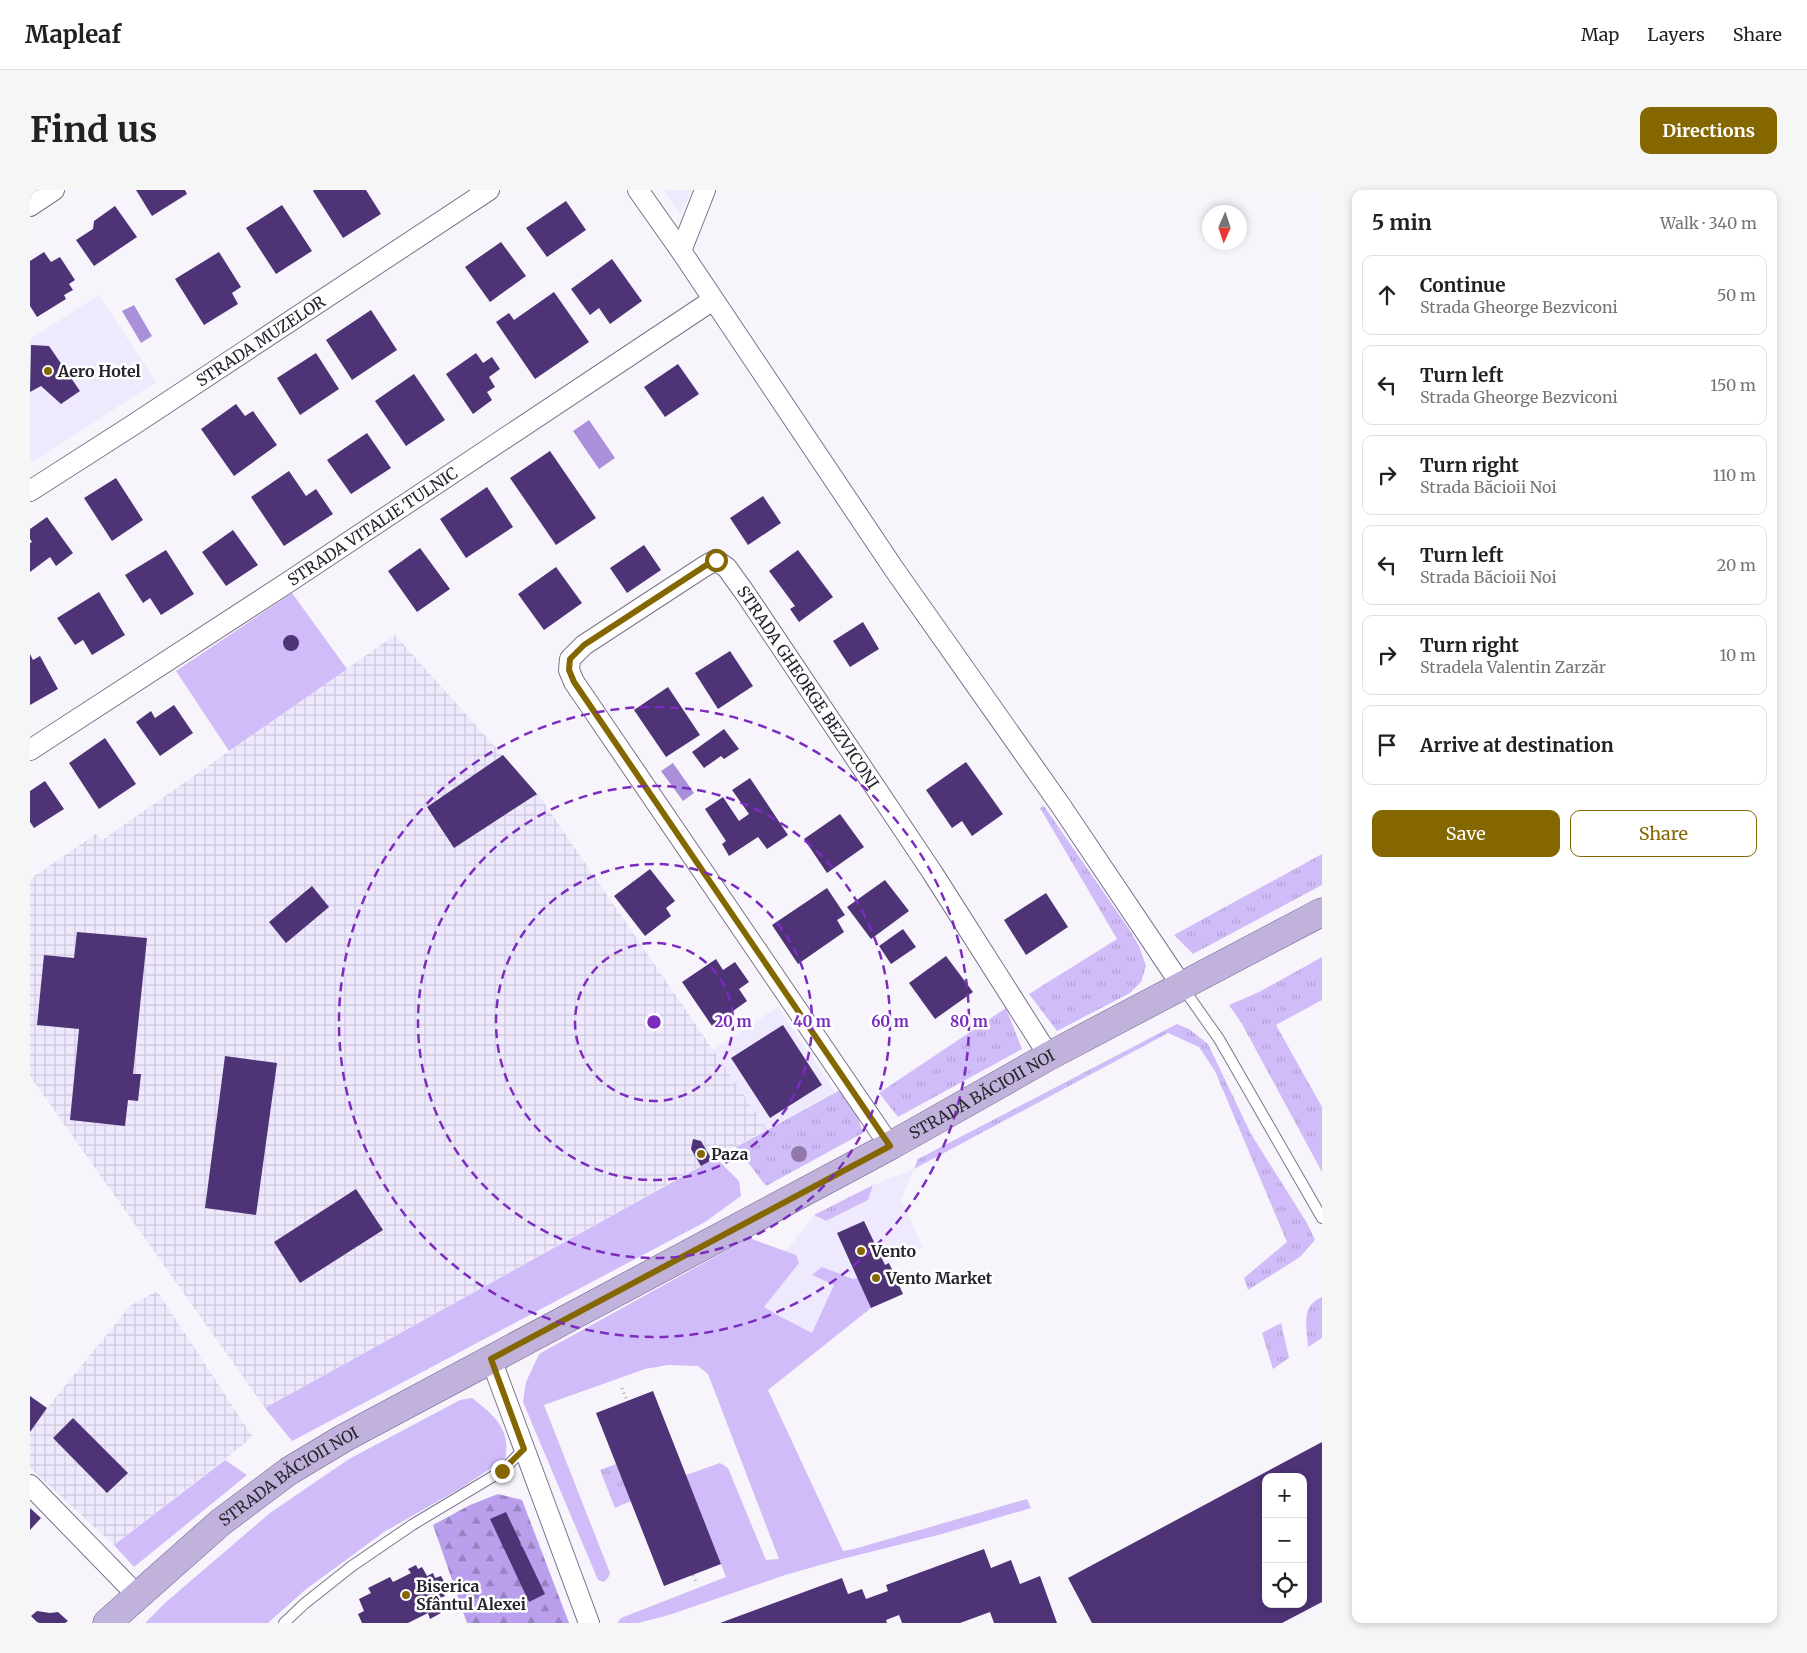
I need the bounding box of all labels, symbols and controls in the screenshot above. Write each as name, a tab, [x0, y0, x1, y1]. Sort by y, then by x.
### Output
text: Mapleaf	[25, 19, 121, 50]
text: Map	[1581, 23, 1619, 46]
text: Layers	[1647, 23, 1705, 46]
text: Share	[1733, 23, 1782, 46]
button: Directions	[1640, 107, 1777, 154]
text: Find us	[30, 108, 157, 152]
north arrow	[1202, 205, 1247, 250]
text: 5 min	[1372, 209, 1432, 236]
text: Walk · 340 m	[1660, 213, 1757, 233]
text: Continue	[1420, 273, 1506, 297]
icon: ahead	[1373, 281, 1401, 309]
text: 50 m	[1717, 285, 1756, 305]
street label: STRADA MUZELOR	[192, 291, 329, 391]
text: Strada Gheorge Bezviconi	[1420, 297, 1618, 317]
place label: Aero Hotel	[57, 361, 141, 381]
text: Turn left	[1420, 363, 1504, 387]
marker: Aero Hotel	[42, 365, 54, 377]
icon: left	[1373, 371, 1401, 399]
text: 150 m	[1710, 375, 1756, 395]
text: Strada Gheorge Bezviconi	[1420, 387, 1618, 407]
text: Turn right	[1420, 453, 1519, 477]
icon: right	[1373, 461, 1401, 489]
street label: STRADA VITALIE TULNIC	[284, 463, 461, 590]
text: 110 m	[1713, 465, 1756, 485]
text: Strada Băcioii Noi	[1420, 477, 1557, 497]
text: Turn left	[1420, 543, 1504, 567]
route start	[705, 549, 728, 572]
icon: left	[1373, 551, 1401, 579]
text: 20 m	[1717, 555, 1756, 575]
text: Strada Băcioii Noi	[1420, 567, 1557, 587]
street label: STRADA GHEORGE BEZVICONI	[733, 582, 883, 793]
text: Turn right	[1420, 633, 1519, 657]
icon: right	[1373, 641, 1401, 669]
text: 10 m	[1719, 645, 1756, 665]
text: Stradela Valentin Zarzăr	[1420, 657, 1606, 677]
icon: arrive	[1373, 731, 1401, 759]
text: Arrive at destination	[1420, 733, 1614, 757]
button: Save	[1372, 810, 1560, 857]
button: Share	[1570, 810, 1757, 857]
text: 20 m	[714, 1012, 752, 1031]
text: 40 m	[793, 1012, 831, 1031]
text: 60 m	[871, 1012, 909, 1031]
text: 80 m	[950, 1012, 988, 1031]
centre of rings	[645, 1013, 663, 1031]
street label: STRADA BĂCIOII NOI	[905, 1045, 1058, 1143]
place label: Paza	[711, 1144, 748, 1164]
marker: Paza	[695, 1148, 707, 1160]
place label: Vento	[870, 1241, 916, 1261]
marker: Vento	[855, 1245, 867, 1257]
place label: Vento Market	[885, 1268, 993, 1288]
marker: Vento Market	[870, 1272, 882, 1284]
street label: STRADA BĂCIOII NOI	[215, 1422, 362, 1530]
route end	[491, 1460, 514, 1483]
map controls	[1262, 1473, 1307, 1608]
button: +	[1262, 1473, 1307, 1518]
button: −	[1262, 1518, 1307, 1563]
button: locate	[1262, 1563, 1307, 1608]
place label: Biserica Sfântul Alexei	[416, 1576, 527, 1614]
marker: Biserica Sfântul Alexei	[400, 1589, 412, 1601]

